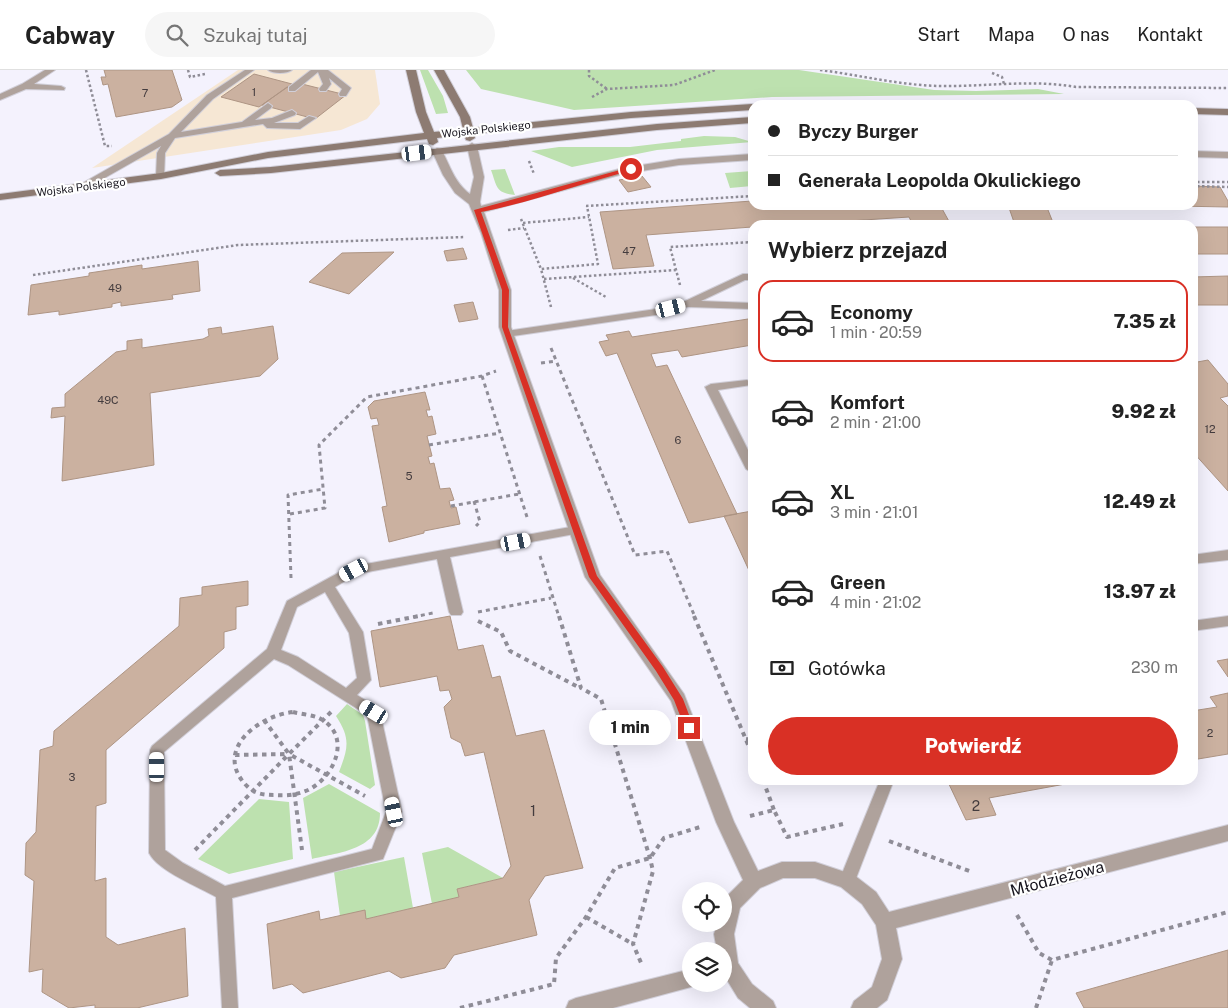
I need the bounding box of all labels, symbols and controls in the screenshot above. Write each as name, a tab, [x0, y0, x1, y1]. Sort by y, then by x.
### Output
search box	[145, 12, 495, 57]
text: Cabway	[25, 21, 115, 49]
icon: search	[163, 21, 191, 49]
text: Szukaj tutaj	[203, 24, 307, 46]
text: Start	[918, 24, 960, 45]
text: Mapa	[988, 24, 1034, 45]
text: O nas	[1062, 24, 1109, 45]
text: Kontakt	[1137, 24, 1203, 45]
house number: 1	[252, 86, 256, 98]
house number: 7	[142, 87, 149, 99]
street label: Wojska Polskiego	[441, 118, 531, 140]
text: Byczy Burger	[798, 120, 918, 142]
car	[401, 144, 432, 162]
route start	[620, 158, 642, 180]
text: Generała Leopolda Okulickiego	[798, 169, 1081, 191]
street label: Wojska Polskiego	[36, 176, 126, 198]
text: Wybierz przejazd	[768, 237, 948, 263]
house number: 47	[622, 245, 636, 257]
house number: 49	[108, 282, 122, 294]
car	[654, 297, 687, 319]
icon: car	[770, 299, 815, 344]
text: Economy	[830, 301, 913, 323]
text: 7.35 zł	[1114, 310, 1176, 332]
text: 1 min · 20:59	[830, 323, 922, 342]
icon: car	[770, 389, 815, 434]
text: Komfort	[830, 391, 905, 413]
house number: 49C	[97, 394, 119, 406]
text: 9.92 zł	[1112, 400, 1176, 422]
text: 2 min · 21:00	[830, 413, 921, 432]
house number: 12	[1204, 423, 1216, 435]
house number: 6	[675, 434, 682, 446]
house number: 5	[405, 470, 413, 482]
icon: car	[770, 479, 815, 524]
text: XL	[830, 481, 855, 503]
text: 12.49 zł	[1103, 490, 1176, 512]
text: 3 min · 21:01	[830, 503, 918, 522]
car	[499, 532, 532, 552]
car	[337, 556, 370, 584]
icon: car	[770, 569, 815, 614]
text: Green	[830, 571, 885, 593]
text: 13.97 zł	[1104, 580, 1176, 602]
text: 4 min · 21:02	[830, 593, 921, 612]
icon: cash	[768, 654, 796, 682]
text: Gotówka	[808, 657, 886, 679]
text: 230 m	[1131, 658, 1178, 677]
car	[357, 698, 390, 726]
callout: 1 min	[589, 710, 672, 746]
route end	[678, 717, 700, 739]
button: Potwierdź	[768, 717, 1178, 775]
text: 1 min	[610, 718, 650, 737]
house number: 2	[1207, 727, 1214, 739]
car	[149, 752, 164, 782]
house number: 3	[69, 771, 76, 783]
car	[383, 796, 404, 828]
house number: 2	[972, 798, 980, 814]
house number: 1	[530, 803, 536, 819]
street label: Młodzieżowa	[1008, 857, 1106, 900]
map controls	[682, 882, 732, 992]
button: locate	[682, 882, 732, 932]
button: layers	[682, 942, 732, 992]

